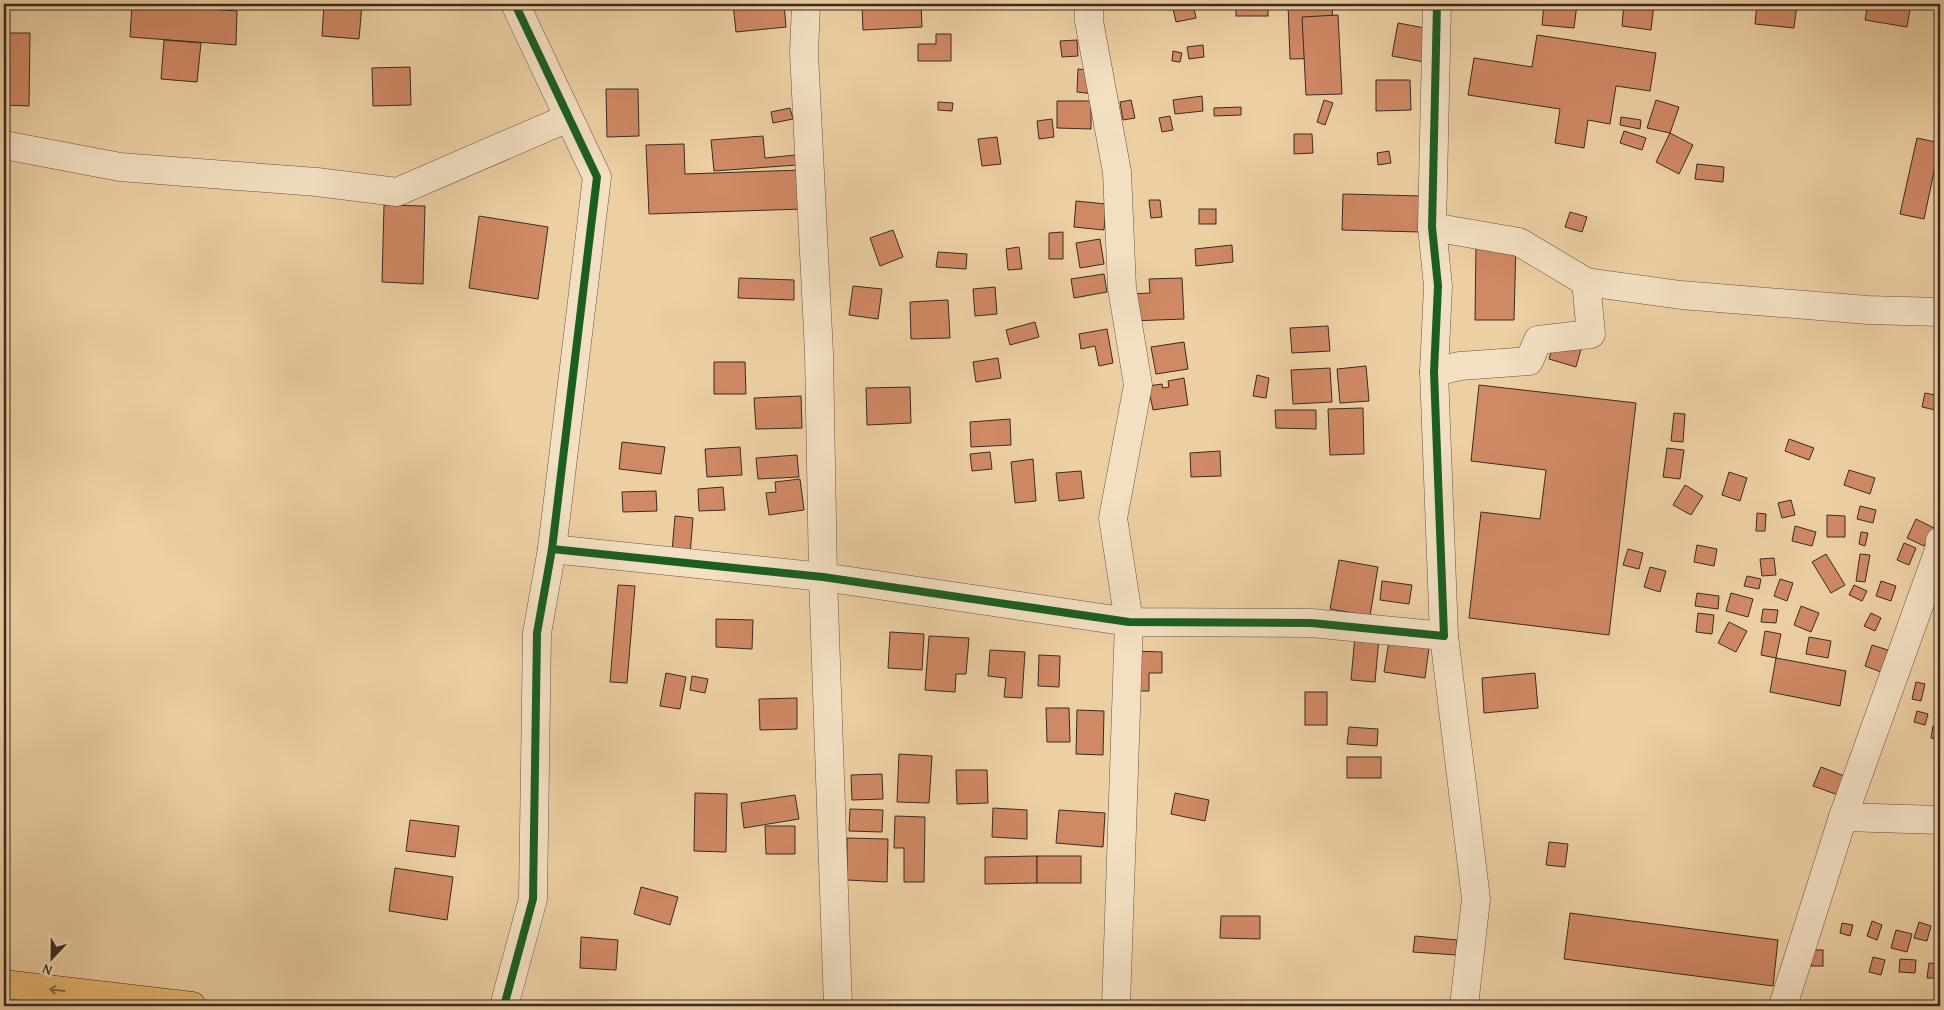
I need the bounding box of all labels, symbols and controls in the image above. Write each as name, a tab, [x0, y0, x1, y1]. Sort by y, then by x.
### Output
north arrow	[28, 932, 78, 982]
text: N	[38, 959, 55, 981]
one-way arrow	[49, 985, 65, 995]

